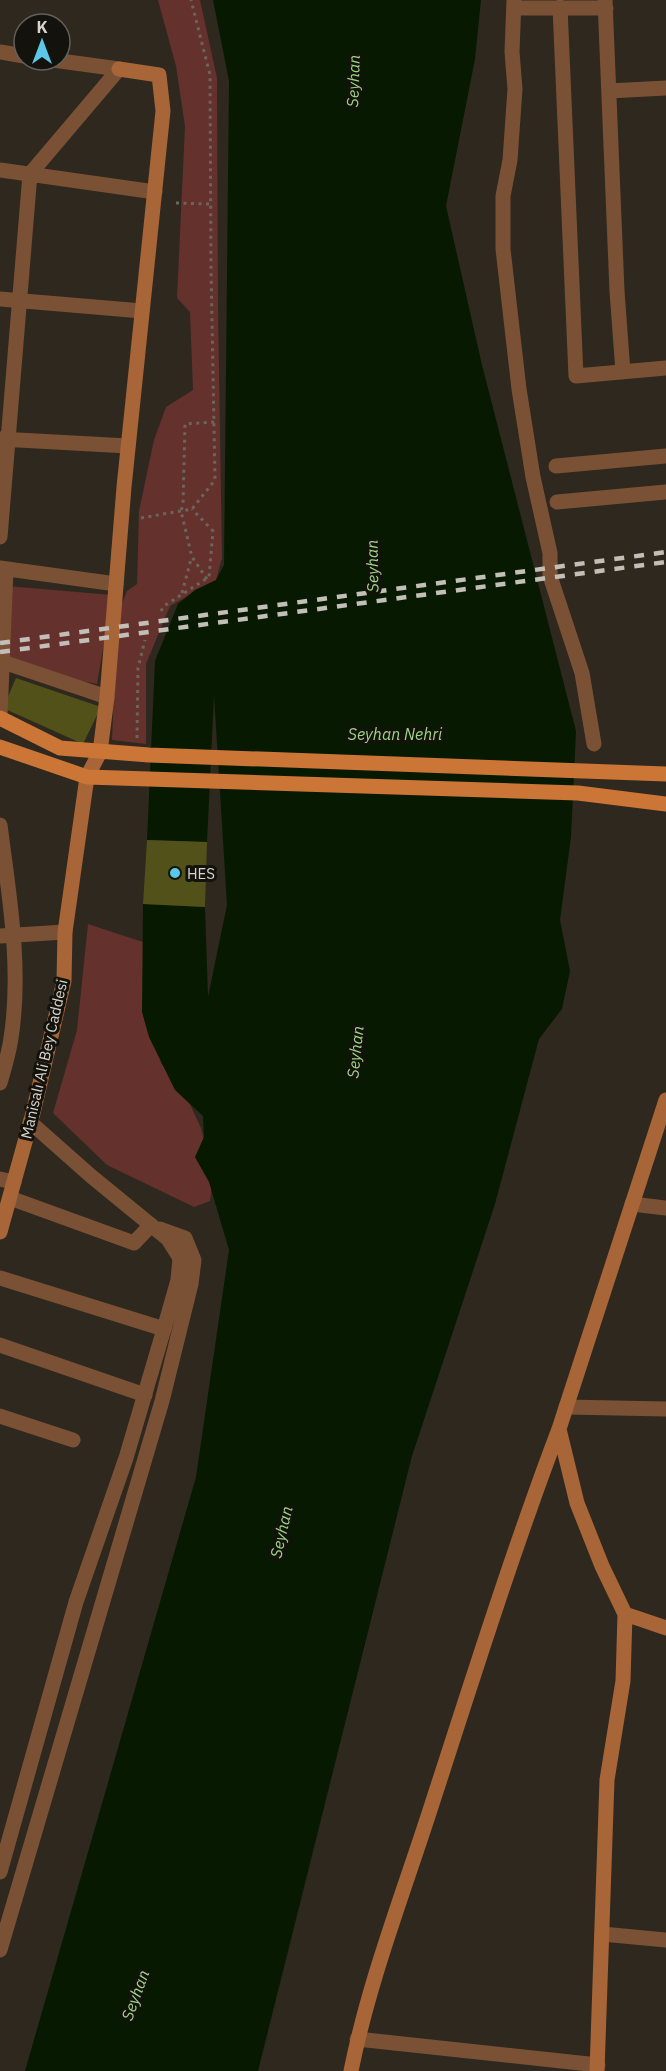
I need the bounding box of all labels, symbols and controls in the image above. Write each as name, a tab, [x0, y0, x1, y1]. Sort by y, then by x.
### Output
north arrow	[12, 12, 72, 72]
text: K	[36, 17, 48, 37]
water label: Seyhan	[342, 54, 364, 108]
water label: Seyhan	[362, 540, 382, 592]
water label: Seyhan Nehri	[348, 724, 443, 744]
place label: HES	[187, 864, 215, 883]
marker: HES	[168, 866, 182, 880]
street label: Manisalı Ali Bey Caddesi	[16, 977, 72, 1141]
water label: Seyhan	[342, 1025, 368, 1079]
water label: Seyhan	[265, 1504, 297, 1560]
water label: Seyhan	[117, 1967, 153, 2023]

